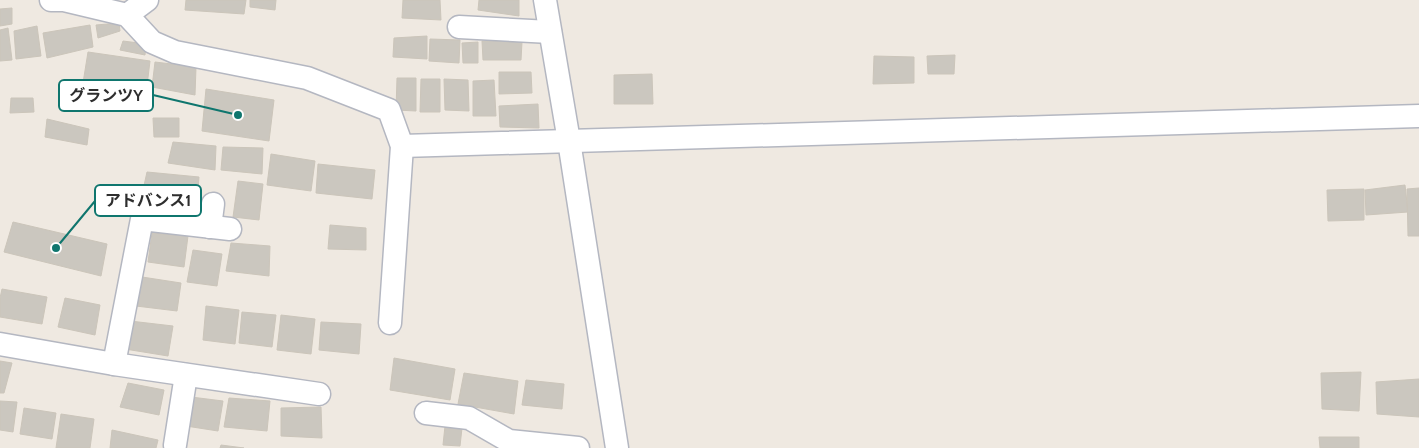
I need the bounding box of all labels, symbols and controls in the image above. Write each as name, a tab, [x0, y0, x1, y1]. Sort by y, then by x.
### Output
callout: グランツY	[59, 80, 153, 111]
text: グランツY	[69, 86, 143, 105]
callout: アドバンス1	[95, 185, 201, 216]
text: アドバンス1	[105, 191, 191, 210]

